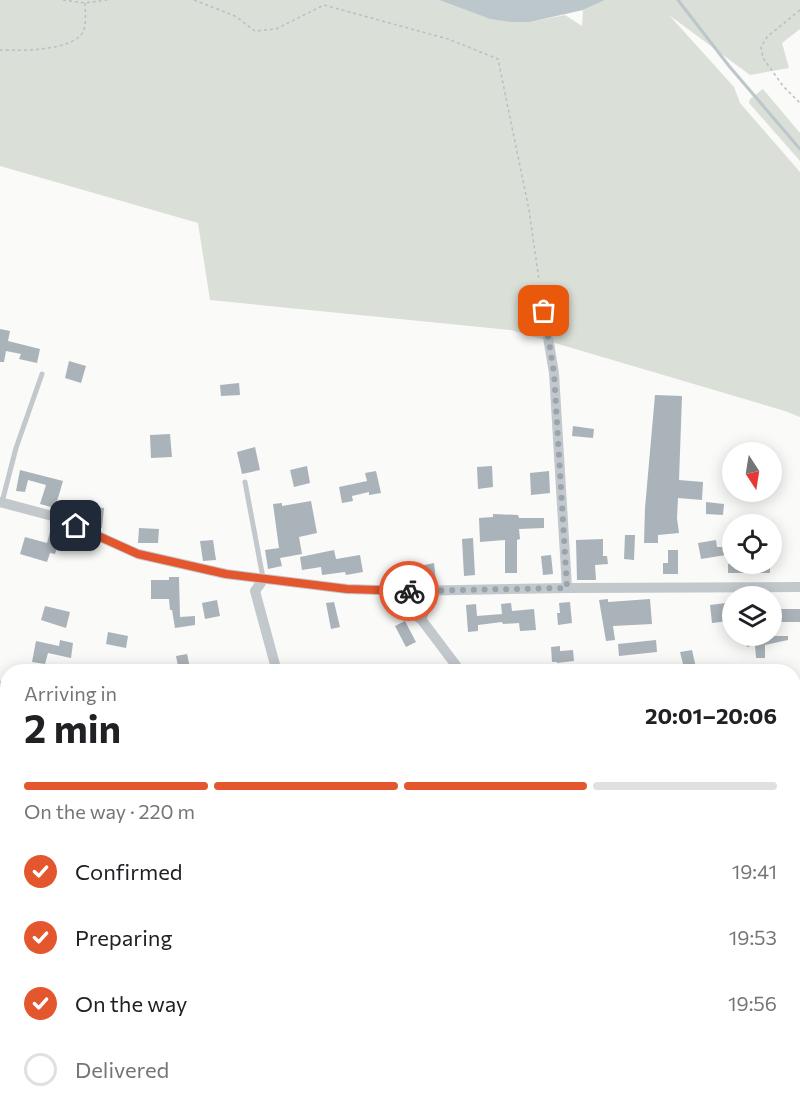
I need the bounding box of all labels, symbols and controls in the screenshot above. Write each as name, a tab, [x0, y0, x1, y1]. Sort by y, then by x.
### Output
pin	[518, 285, 569, 336]
icon: bag	[527, 294, 560, 327]
north arrow	[722, 442, 782, 502]
map controls	[722, 442, 782, 646]
pin	[50, 500, 101, 551]
icon: home	[59, 509, 92, 542]
button: locate	[722, 514, 782, 574]
courier	[379, 561, 439, 621]
icon: bike	[393, 575, 426, 608]
button: layers	[722, 586, 782, 646]
text: Arriving in	[24, 681, 117, 705]
text: 20:01–20:06	[645, 702, 777, 729]
text: 2 min	[24, 703, 121, 751]
text: On the way · 220 m	[24, 799, 195, 823]
icon: check	[24, 855, 57, 888]
text: Confirmed	[75, 858, 182, 885]
text: 19:41	[732, 859, 777, 883]
icon: check	[24, 921, 57, 954]
text: Preparing	[75, 924, 172, 951]
text: 19:53	[729, 925, 777, 949]
icon: check	[24, 987, 57, 1020]
text: On the way	[75, 990, 187, 1017]
text: 19:56	[728, 991, 777, 1015]
text: Delivered	[75, 1056, 169, 1083]

